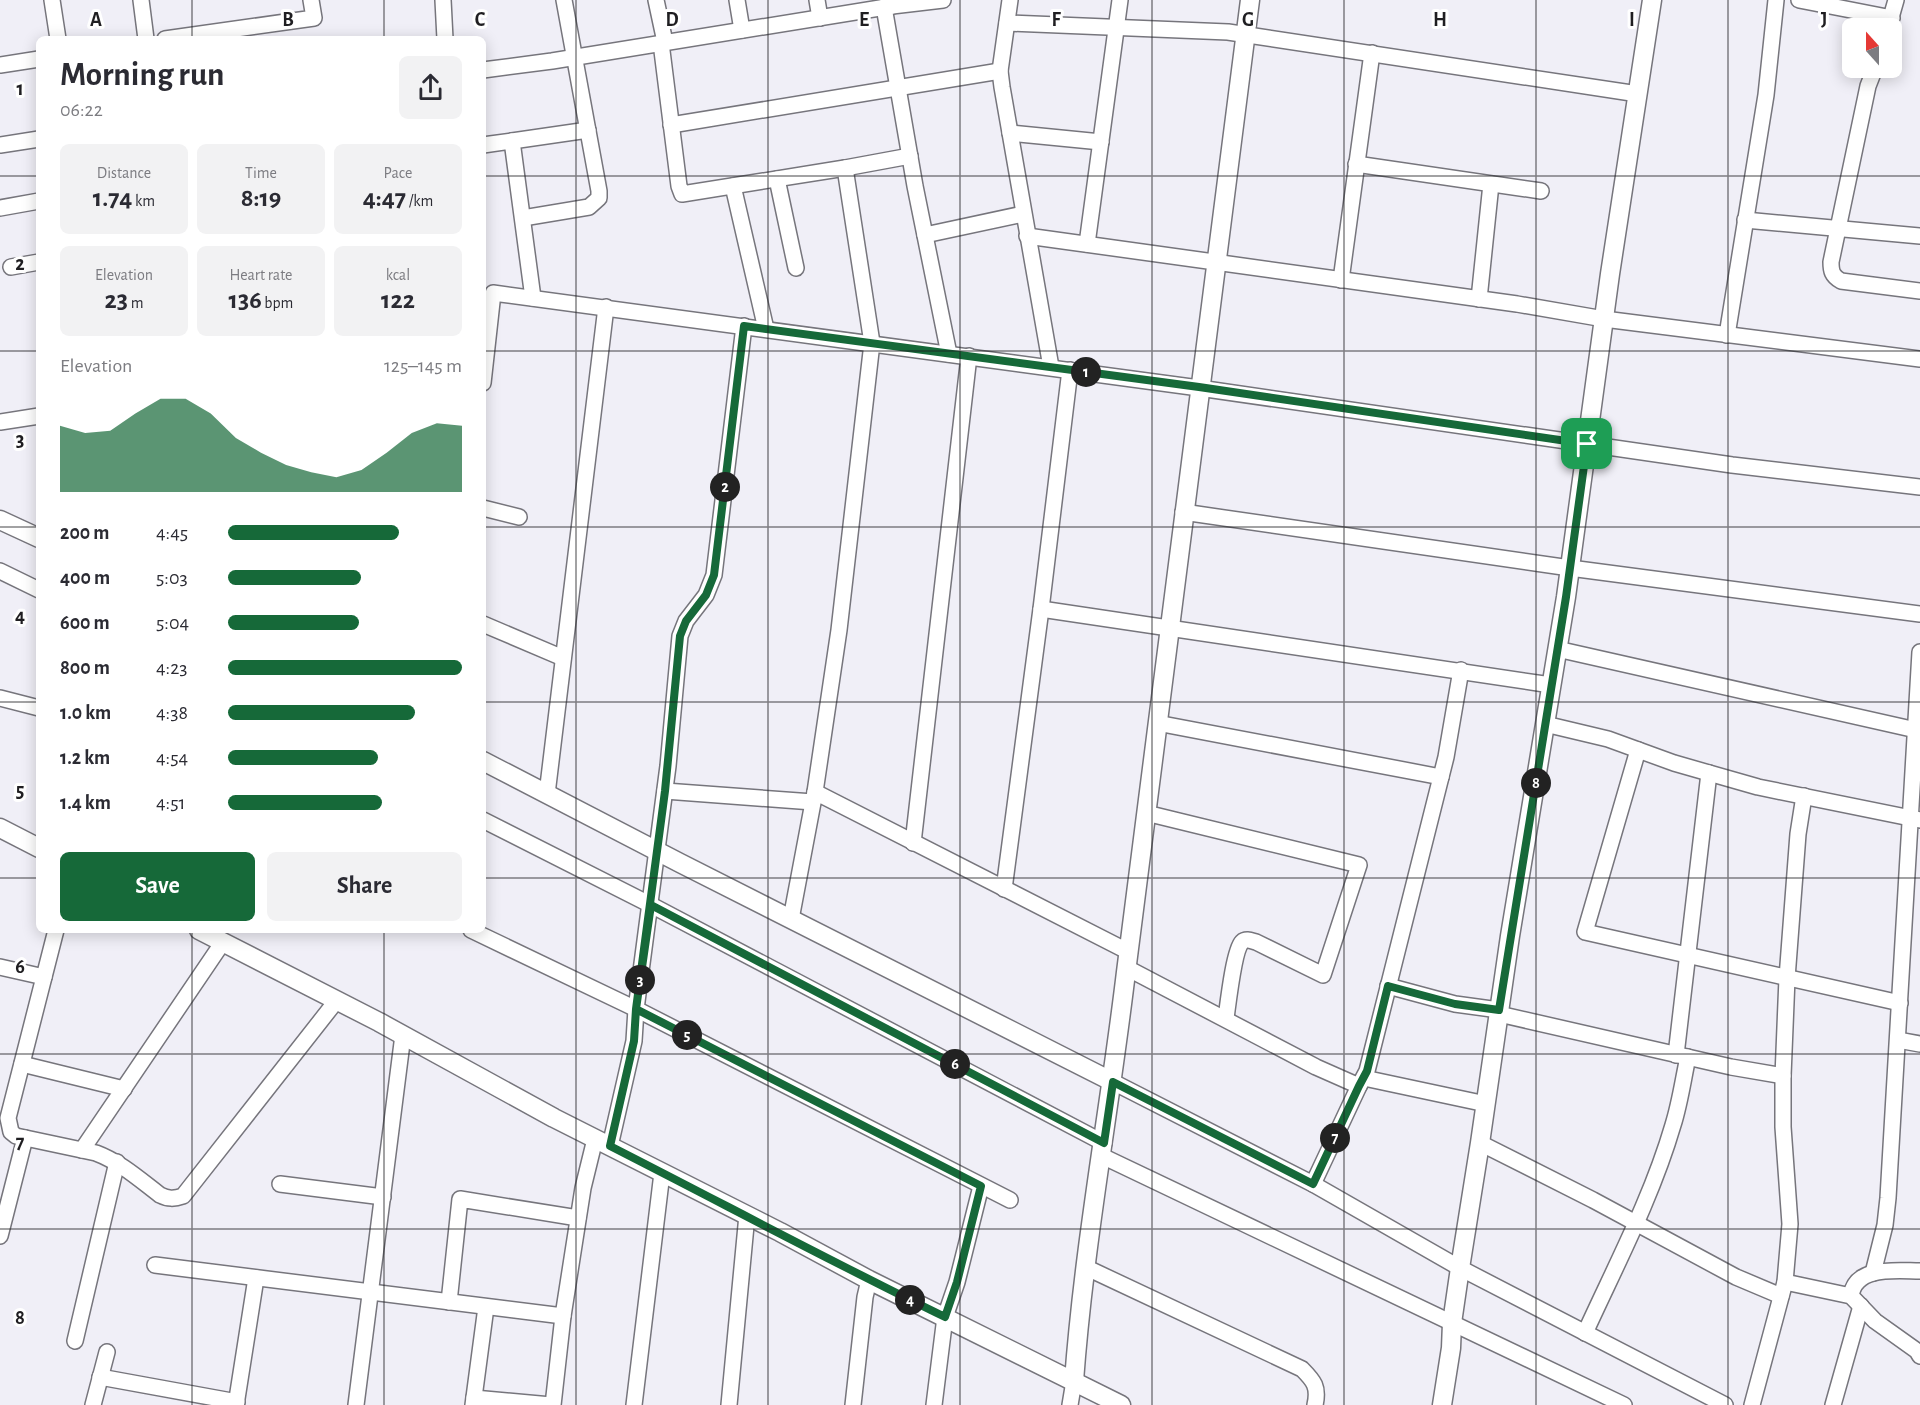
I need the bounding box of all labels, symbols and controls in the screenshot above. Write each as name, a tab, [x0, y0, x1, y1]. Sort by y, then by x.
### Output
text: A	[90, 10, 102, 30]
text: B	[282, 10, 294, 30]
text: C	[475, 10, 486, 30]
text: D	[665, 10, 679, 30]
text: E	[859, 10, 869, 30]
text: F	[1051, 10, 1061, 30]
text: G	[1242, 10, 1254, 30]
text: H	[1433, 10, 1447, 30]
text: I	[1629, 10, 1635, 30]
text: J	[1821, 10, 1827, 30]
north arrow	[1842, 18, 1902, 78]
map controls	[1842, 18, 1902, 78]
button: share	[399, 56, 462, 119]
text: Morning run	[60, 59, 224, 92]
text: 1	[16, 79, 24, 99]
text: 06:22	[60, 100, 103, 120]
text: Distance	[97, 165, 151, 181]
text: Time	[245, 165, 277, 181]
text: Pace	[384, 165, 412, 181]
text: 1.74	[93, 185, 132, 211]
text: 8:19	[241, 185, 281, 211]
text: 4:47	[363, 185, 406, 211]
text: km	[132, 193, 155, 209]
text: /km	[406, 193, 433, 209]
text: 2	[15, 254, 25, 274]
text: Elevation	[95, 267, 153, 283]
text: Heart rate	[230, 267, 292, 283]
text: kcal	[386, 267, 410, 283]
text: 23	[105, 287, 128, 313]
text: 136	[229, 287, 262, 313]
text: 122	[381, 287, 415, 313]
text: m	[128, 295, 143, 311]
text: bpm	[262, 295, 293, 311]
text: Elevation	[60, 356, 132, 376]
text: 125–145 m	[384, 356, 462, 376]
pin: 1	[1071, 357, 1101, 387]
text: 1	[1083, 364, 1089, 380]
pin	[1561, 418, 1612, 469]
icon: arrive	[1570, 427, 1603, 460]
text: 3	[16, 430, 24, 450]
pin: 2	[710, 472, 740, 502]
text: 2	[721, 479, 729, 495]
text: 200 m	[60, 523, 109, 543]
text: 4:45	[156, 523, 188, 543]
text: 400 m	[60, 568, 110, 588]
text: 5:03	[156, 568, 188, 588]
text: 4	[15, 606, 25, 626]
text: 600 m	[60, 613, 110, 633]
text: 5:04	[156, 613, 189, 633]
text: 800 m	[60, 658, 110, 678]
text: 4:23	[156, 658, 188, 678]
text: 1.0 km	[60, 703, 111, 723]
text: 4:38	[156, 703, 188, 723]
text: 1.2 km	[60, 748, 110, 768]
text: 4:54	[156, 748, 188, 768]
pin: 8	[1521, 768, 1551, 798]
text: 8	[1532, 775, 1540, 791]
text: 5	[16, 781, 24, 801]
text: 1.4 km	[60, 793, 111, 813]
text: 4:51	[156, 793, 185, 813]
button: Save	[60, 852, 255, 921]
button: Share	[267, 852, 462, 921]
text: 6	[15, 957, 25, 977]
pin: 3	[625, 965, 655, 995]
text: 3	[637, 972, 643, 988]
pin: 5	[672, 1020, 702, 1050]
text: 5	[684, 1027, 690, 1043]
pin: 6	[940, 1049, 970, 1079]
text: 6	[951, 1056, 959, 1072]
pin: 7	[1320, 1123, 1350, 1153]
text: 7	[1332, 1130, 1338, 1146]
text: 7	[16, 1132, 25, 1152]
pin: 4	[895, 1285, 925, 1315]
text: 4	[906, 1292, 914, 1308]
text: 8	[15, 1308, 25, 1328]

